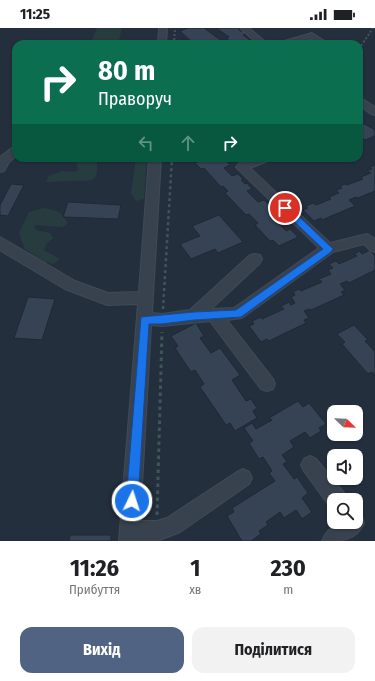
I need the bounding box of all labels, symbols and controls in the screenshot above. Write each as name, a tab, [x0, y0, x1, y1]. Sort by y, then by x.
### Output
text: 11:25	[20, 5, 50, 23]
text: 80 m	[98, 54, 155, 87]
icon: right	[32, 56, 84, 108]
text: Праворуч	[98, 88, 172, 110]
icon: left	[135, 132, 157, 154]
icon: ahead	[177, 132, 199, 154]
icon: right	[219, 132, 241, 154]
pin	[268, 191, 302, 225]
icon: arrive	[274, 197, 296, 219]
north arrow	[327, 405, 363, 441]
map controls	[327, 405, 363, 529]
button: sound	[327, 449, 363, 485]
position arrow	[111, 480, 153, 522]
button: search	[327, 493, 363, 529]
text: 11:26	[70, 554, 119, 582]
text: 1	[190, 554, 200, 582]
text: 230	[270, 554, 306, 582]
text: Прибуття	[69, 582, 120, 597]
text: хв	[189, 582, 201, 597]
text: m	[283, 582, 293, 597]
button: Вихід	[20, 627, 184, 673]
button: Поділитися	[192, 627, 355, 673]

